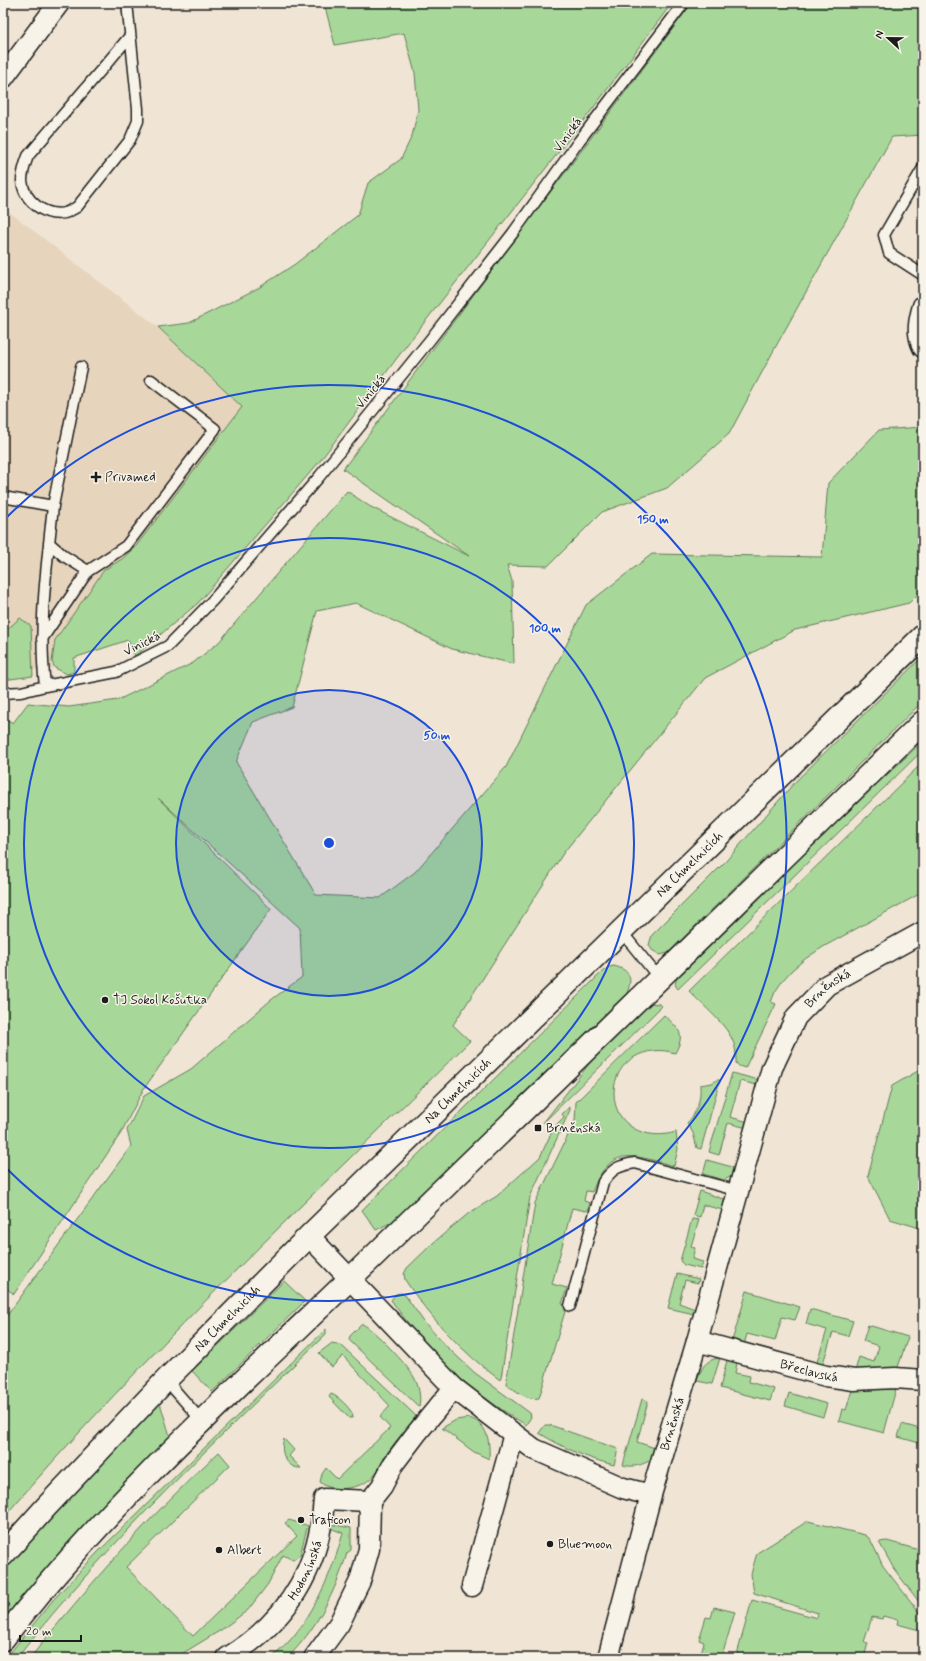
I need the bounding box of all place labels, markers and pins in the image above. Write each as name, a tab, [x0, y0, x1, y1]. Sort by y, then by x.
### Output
place label: Privamed	[105, 469, 156, 486]
marker: Privamed	[90, 471, 102, 483]
centre of rings	[322, 836, 336, 850]
place label: TJ Sokol Košutka	[113, 992, 207, 1009]
marker: TJ Sokol Košutka	[100, 995, 110, 1005]
place label: Brněnská	[546, 1120, 601, 1137]
marker: Brněnská	[533, 1123, 543, 1133]
place label: Traficon	[309, 1512, 351, 1529]
marker: Traficon	[296, 1515, 306, 1525]
place label: Bluemoon	[558, 1536, 612, 1553]
marker: Bluemoon	[545, 1539, 555, 1549]
place label: Albert	[227, 1542, 262, 1559]
marker: Albert	[214, 1545, 224, 1555]

